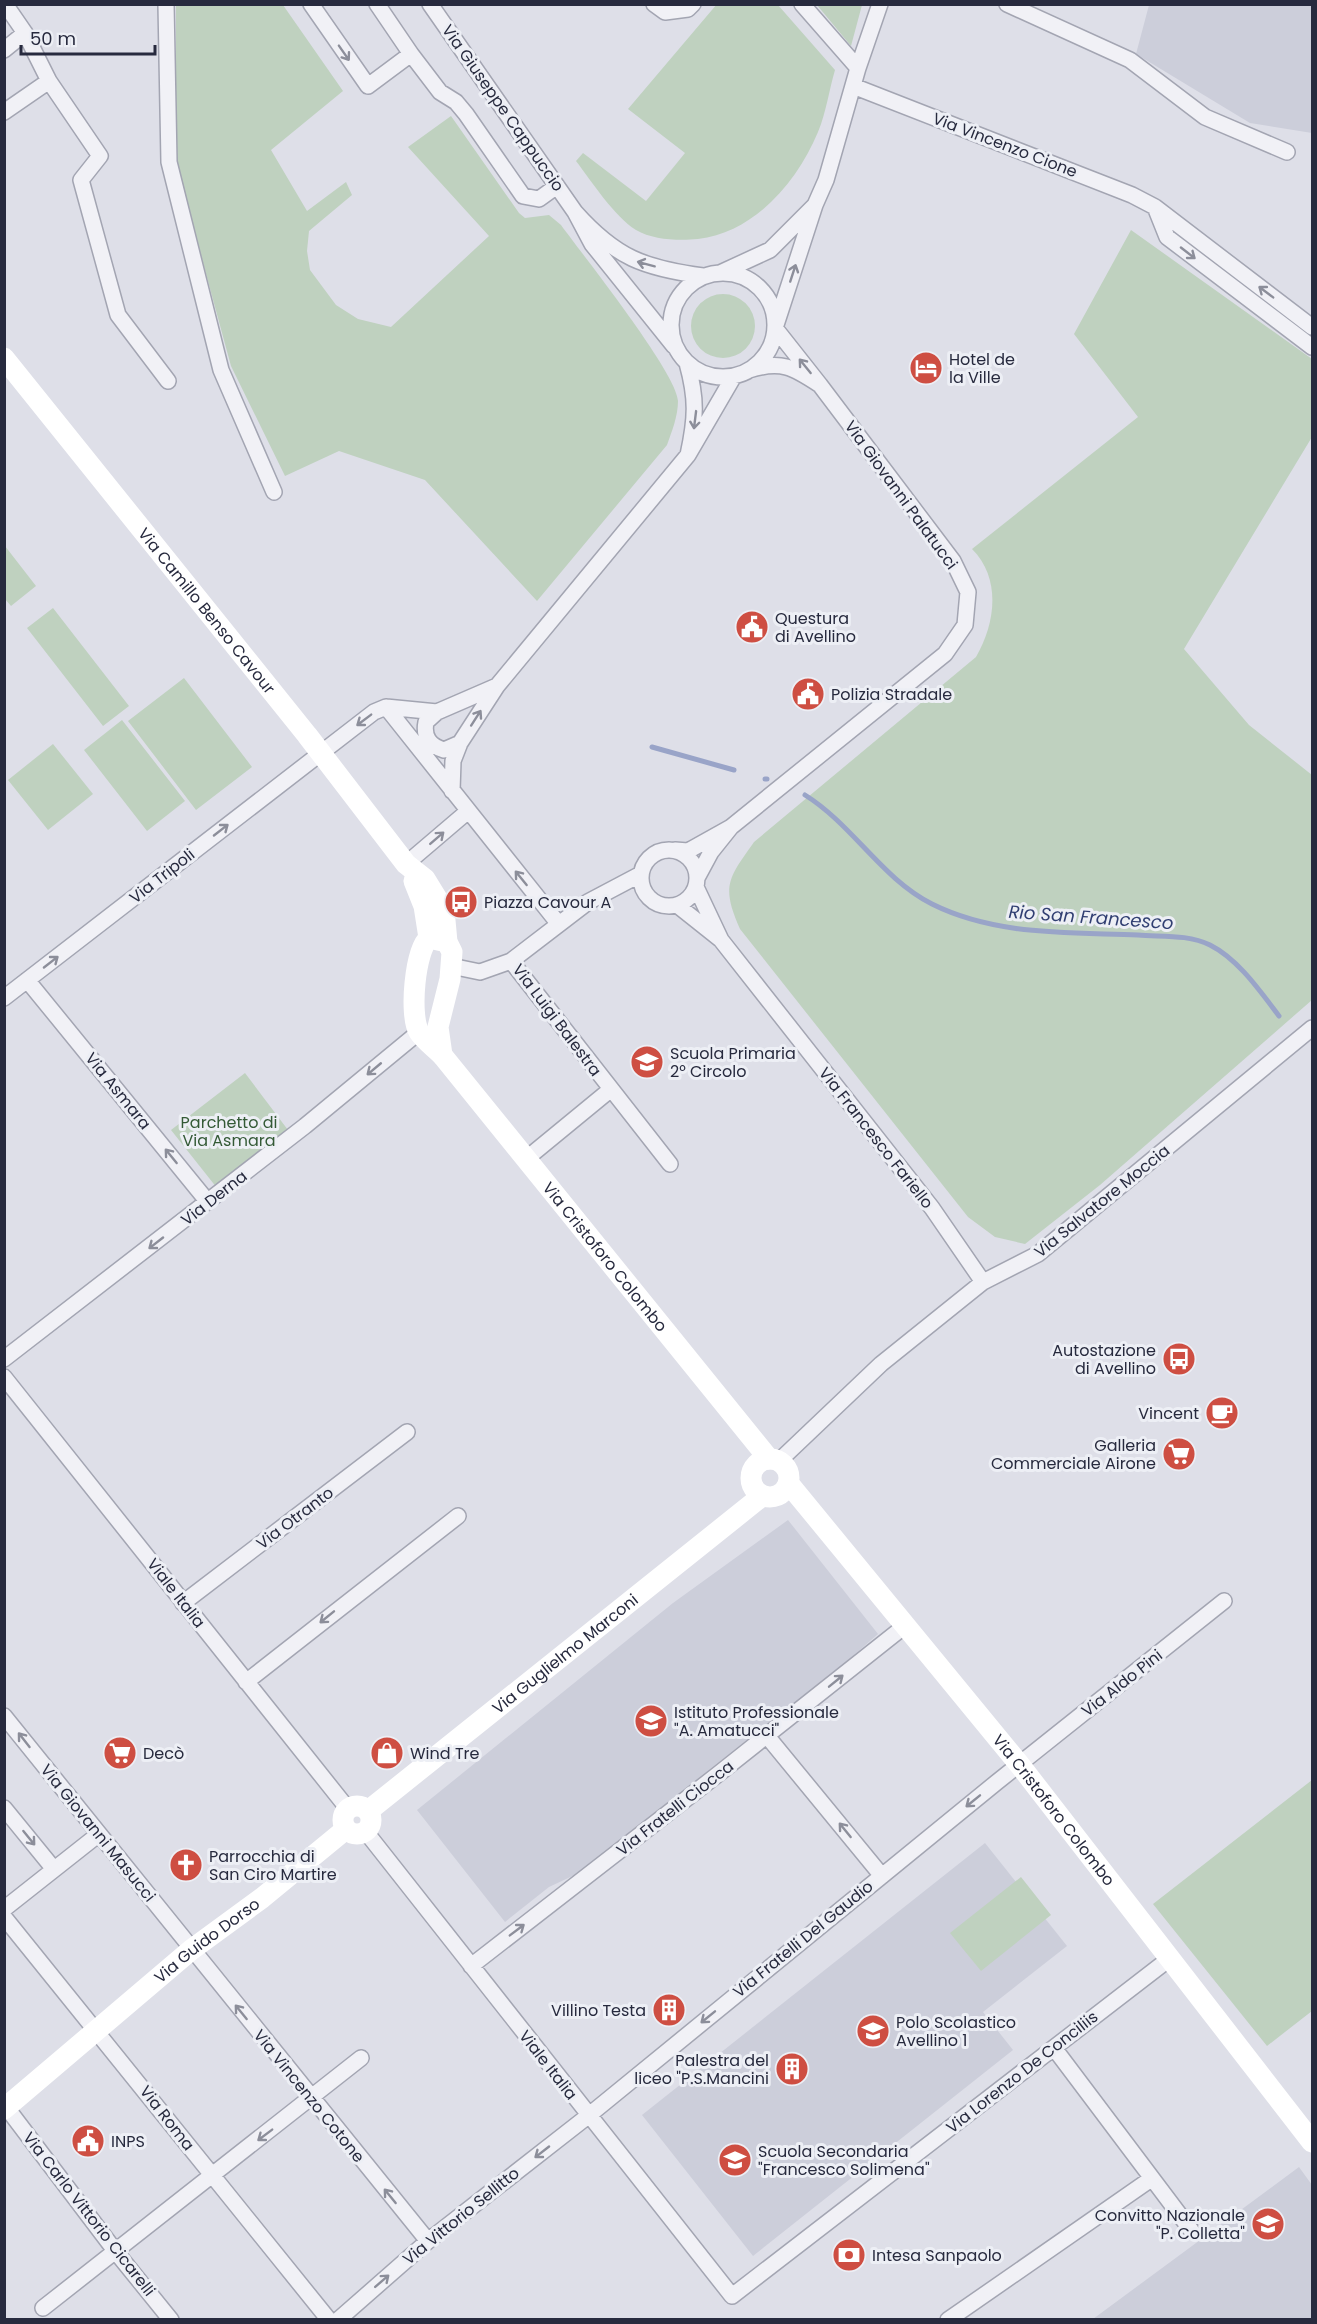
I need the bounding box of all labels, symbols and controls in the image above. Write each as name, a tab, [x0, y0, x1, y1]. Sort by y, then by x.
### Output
scale bar	[21, 18, 154, 56]
street label: Via Giuseppe Cappuccio	[436, 20, 570, 196]
text: 50 m	[30, 26, 76, 51]
one-way arrow	[338, 44, 350, 60]
street label: Via Vincenzo Cione	[929, 107, 1081, 183]
one-way arrow	[1179, 247, 1195, 259]
one-way arrow	[637, 258, 656, 269]
one-way arrow	[788, 264, 799, 283]
one-way arrow	[1258, 285, 1274, 298]
place label: Hotel de la Ville	[949, 348, 1015, 389]
hotel icon: Hotel de la Ville	[908, 350, 944, 386]
one-way arrow	[799, 358, 812, 374]
one-way arrow	[689, 410, 700, 430]
street label: Via Giovanni Palatucci	[839, 416, 963, 574]
street label: Via Camillo Benso Cavour	[133, 523, 281, 699]
place label: Questura di Avellino	[775, 607, 856, 648]
public building icon: Questura di Avellino	[734, 609, 770, 645]
public building icon: Polizia Stradale	[790, 676, 826, 712]
place label: Polizia Stradale	[831, 683, 952, 706]
one-way arrow	[470, 709, 483, 726]
one-way arrow	[356, 714, 372, 726]
one-way arrow	[213, 823, 229, 836]
one-way arrow	[429, 831, 444, 845]
street label: Via Tripoli	[124, 843, 200, 909]
one-way arrow	[515, 870, 528, 886]
bus stop icon: Piazza Cavour A	[443, 884, 479, 920]
place label: Piazza Cavour A	[484, 891, 612, 914]
water label: Rio San Francesco	[1008, 899, 1174, 935]
one-way arrow	[42, 956, 58, 968]
street label: Via Luigi Balestra	[507, 959, 607, 1081]
place label: Scuola Primaria 2° Circolo	[670, 1042, 796, 1083]
school or university icon: Scuola Primaria 2° Circolo	[629, 1044, 665, 1080]
street label: Via Asmara	[80, 1048, 156, 1134]
one-way arrow	[367, 1062, 382, 1076]
street label: Via Francesco Fariello	[813, 1062, 939, 1214]
park label: Parchetto di Via Asmara	[181, 1111, 277, 1152]
street label: Via Salvatore Moccia	[1029, 1139, 1175, 1263]
one-way arrow	[165, 1149, 178, 1165]
street label: Via Derna	[176, 1165, 252, 1231]
street label: Via Cristoforo Colombo	[537, 1177, 673, 1337]
one-way arrow	[148, 1236, 164, 1249]
place label: Autostazione di Avellino	[1052, 1339, 1156, 1380]
bus stop icon: Autostazione di Avellino	[1161, 1341, 1197, 1377]
cafe icon: Vincent	[1204, 1395, 1240, 1431]
place label: Vincent	[1138, 1402, 1199, 1425]
place label: Galleria Commerciale Airone	[991, 1434, 1156, 1475]
supermarket icon: Galleria Commerciale Airone	[1161, 1436, 1197, 1472]
street label: Via Otranto	[252, 1481, 338, 1555]
street label: Viale Italia	[141, 1553, 211, 1633]
street label: Via Guglielmo Marconi	[487, 1588, 643, 1719]
one-way arrow	[319, 1611, 335, 1624]
street label: Via Aldo Pini	[1077, 1644, 1167, 1722]
one-way arrow	[828, 1674, 843, 1688]
place label: Istituto Professionale "A. Amatucci"	[674, 1701, 839, 1742]
school or university icon: Istituto Professionale "A. Amatucci"	[633, 1703, 669, 1739]
street label: Via Cristoforo Colombo	[987, 1729, 1121, 1890]
one-way arrow	[17, 1732, 30, 1748]
supermarket icon: Decò	[102, 1735, 138, 1771]
shop icon: Wind Tre	[369, 1735, 405, 1771]
place label: Decò	[143, 1742, 184, 1765]
place label: Wind Tre	[410, 1742, 480, 1765]
street label: Via Fratelli Ciocca	[611, 1755, 739, 1861]
street label: Via Giovanni Masucci	[35, 1759, 161, 1907]
one-way arrow	[966, 1795, 982, 1808]
one-way arrow	[838, 1822, 851, 1838]
one-way arrow	[22, 1830, 35, 1846]
place label: Parrocchia di San Ciro Martire	[209, 1845, 337, 1886]
church icon: Parrocchia di San Ciro Martire	[168, 1847, 204, 1883]
street label: Via Fratelli Del Gaudio	[728, 1875, 878, 2003]
street label: Via Guido Dorso	[149, 1892, 264, 1988]
one-way arrow	[509, 1924, 525, 1937]
building icon: Villino Testa	[651, 1992, 687, 2028]
place label: Villino Testa	[551, 1999, 646, 2022]
one-way arrow	[235, 2004, 248, 2020]
street label: Via Lorenzo De Conciliis	[941, 2005, 1103, 2139]
one-way arrow	[700, 2010, 716, 2023]
place label: Polo Scolastico Avellino 1	[896, 2011, 1016, 2052]
school or university icon: Polo Scolastico Avellino 1	[855, 2013, 891, 2049]
street label: Via Vincenzo Cotone	[248, 2025, 370, 2168]
street label: Viale Italia	[513, 2025, 583, 2105]
place label: Palestra del liceo "P.S.Mancini	[634, 2049, 769, 2090]
building icon: Palestra del liceo "P.S.Mancini	[774, 2051, 810, 2087]
street label: Via Roma	[134, 2081, 200, 2155]
public building icon: INPS	[70, 2123, 106, 2159]
street label: Via Carlo Vittorio Cicarelli	[17, 2127, 161, 2301]
one-way arrow	[257, 2129, 273, 2142]
place label: INPS	[111, 2130, 145, 2153]
place label: Scuola Secondaria "Francesco Solimena"	[758, 2140, 930, 2181]
school or university icon: Scuola Secondaria "Francesco Solimena"	[717, 2142, 753, 2178]
one-way arrow	[534, 2145, 550, 2158]
street label: Via Vittorio Sellitto	[398, 2162, 524, 2270]
one-way arrow	[384, 2188, 397, 2204]
place label: Convitto Nazionale "P. Colletta"	[1095, 2204, 1245, 2245]
school or university icon: Convitto Nazionale "P. Colletta"	[1250, 2206, 1286, 2242]
bank icon: Intesa Sanpaolo	[831, 2237, 867, 2273]
place label: Intesa Sanpaolo	[872, 2244, 1002, 2267]
one-way arrow	[374, 2274, 389, 2288]

